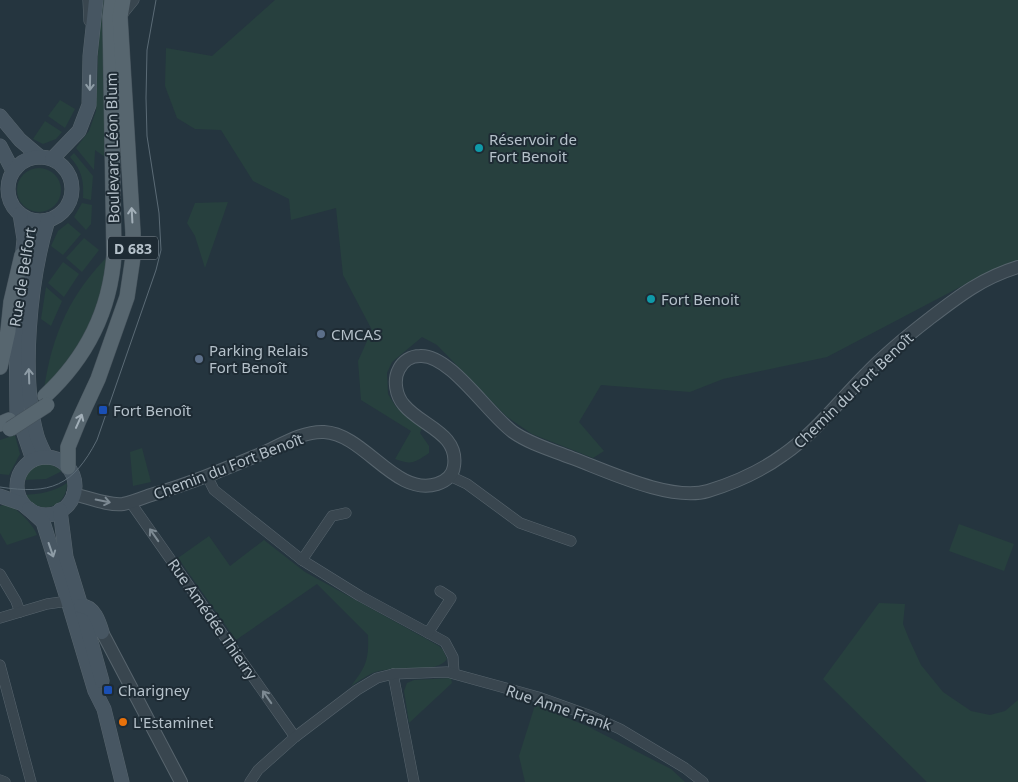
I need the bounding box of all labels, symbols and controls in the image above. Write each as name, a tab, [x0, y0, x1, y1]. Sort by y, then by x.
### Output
street label: Boulevard Léon Blum	[101, 73, 123, 223]
one-way arrow	[85, 75, 95, 91]
place label: Réservoir de Fort Benoit	[489, 129, 577, 166]
marker: Réservoir de Fort Benoit	[473, 142, 485, 154]
one-way arrow	[128, 208, 137, 224]
street label: Rue de Belfort	[4, 225, 40, 328]
road number: D 683	[108, 237, 158, 260]
place label: Fort Benoit	[661, 289, 740, 309]
marker: Fort Benoit	[645, 293, 657, 305]
place label: CMCAS	[331, 324, 381, 344]
street label: Chemin du Fort Benoît	[789, 327, 918, 452]
marker: CMCAS	[315, 328, 327, 340]
place label: Parking Relais Fort Benoît	[209, 340, 308, 377]
marker: Parking Relais Fort Benoît	[193, 353, 205, 365]
one-way arrow	[24, 368, 33, 384]
place label: Fort Benoît	[113, 400, 192, 420]
marker: Fort Benoît	[97, 404, 109, 416]
one-way arrow	[75, 414, 85, 429]
street label: Chemin du Fort Benoît	[150, 428, 306, 504]
one-way arrow	[95, 497, 111, 507]
one-way arrow	[149, 528, 159, 542]
one-way arrow	[47, 542, 57, 558]
street label: Rue Amédée Thierry	[164, 555, 262, 684]
place label: Charigney	[118, 680, 190, 700]
street label: Rue Anne Frank	[503, 680, 615, 734]
marker: Charigney	[102, 684, 114, 696]
one-way arrow	[262, 690, 272, 704]
place label: L'Estaminet	[133, 712, 214, 732]
marker: L'Estaminet	[117, 716, 129, 728]

